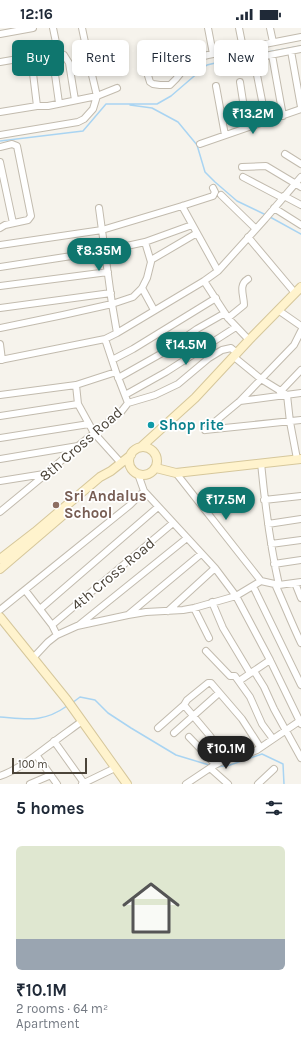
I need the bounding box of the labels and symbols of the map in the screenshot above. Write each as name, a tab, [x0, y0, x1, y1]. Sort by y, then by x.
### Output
pin: ₹13.2M	[220, 101, 286, 135]
pin: ₹8.35M	[66, 238, 132, 272]
pin: ₹14.5M	[153, 332, 219, 366]
street label: 8th Cross Road	[36, 403, 126, 485]
place label: Shop rite	[159, 416, 224, 434]
marker: Shop rite	[146, 420, 156, 430]
place label: Sri Andalus School	[64, 487, 147, 522]
pin: ₹17.5M	[193, 487, 259, 521]
marker: Sri Andalus School	[51, 500, 61, 510]
street label: 4th Cross Road	[68, 534, 158, 614]
pin: ₹10.1M	[193, 736, 259, 770]
scale bar	[12, 756, 87, 775]

